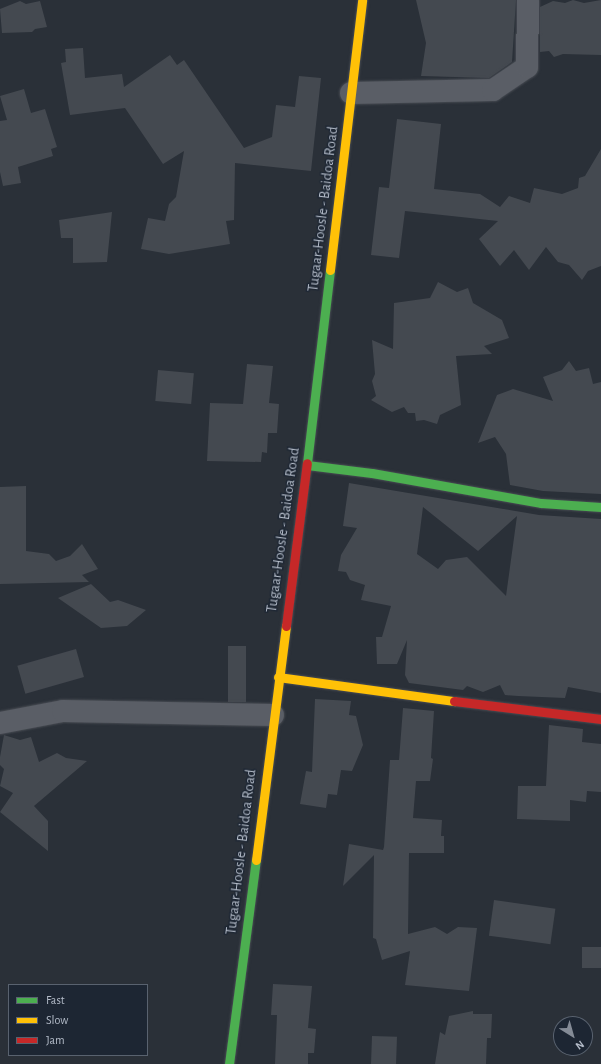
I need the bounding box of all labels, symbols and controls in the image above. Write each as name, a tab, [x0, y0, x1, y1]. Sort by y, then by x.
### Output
street label: Tugaar-Hoosle - Baidoa Road	[304, 125, 342, 293]
street label: Tugaar-Hoosle - Baidoa Road	[262, 446, 304, 614]
street label: Tugaar-Hoosle - Baidoa Road	[222, 768, 260, 936]
legend	[8, 984, 148, 1056]
text: Fast	[46, 994, 65, 1006]
text: Slow	[46, 1014, 68, 1026]
north arrow	[553, 1016, 593, 1056]
text: Jam	[46, 1034, 65, 1046]
text: N	[574, 1038, 586, 1052]

